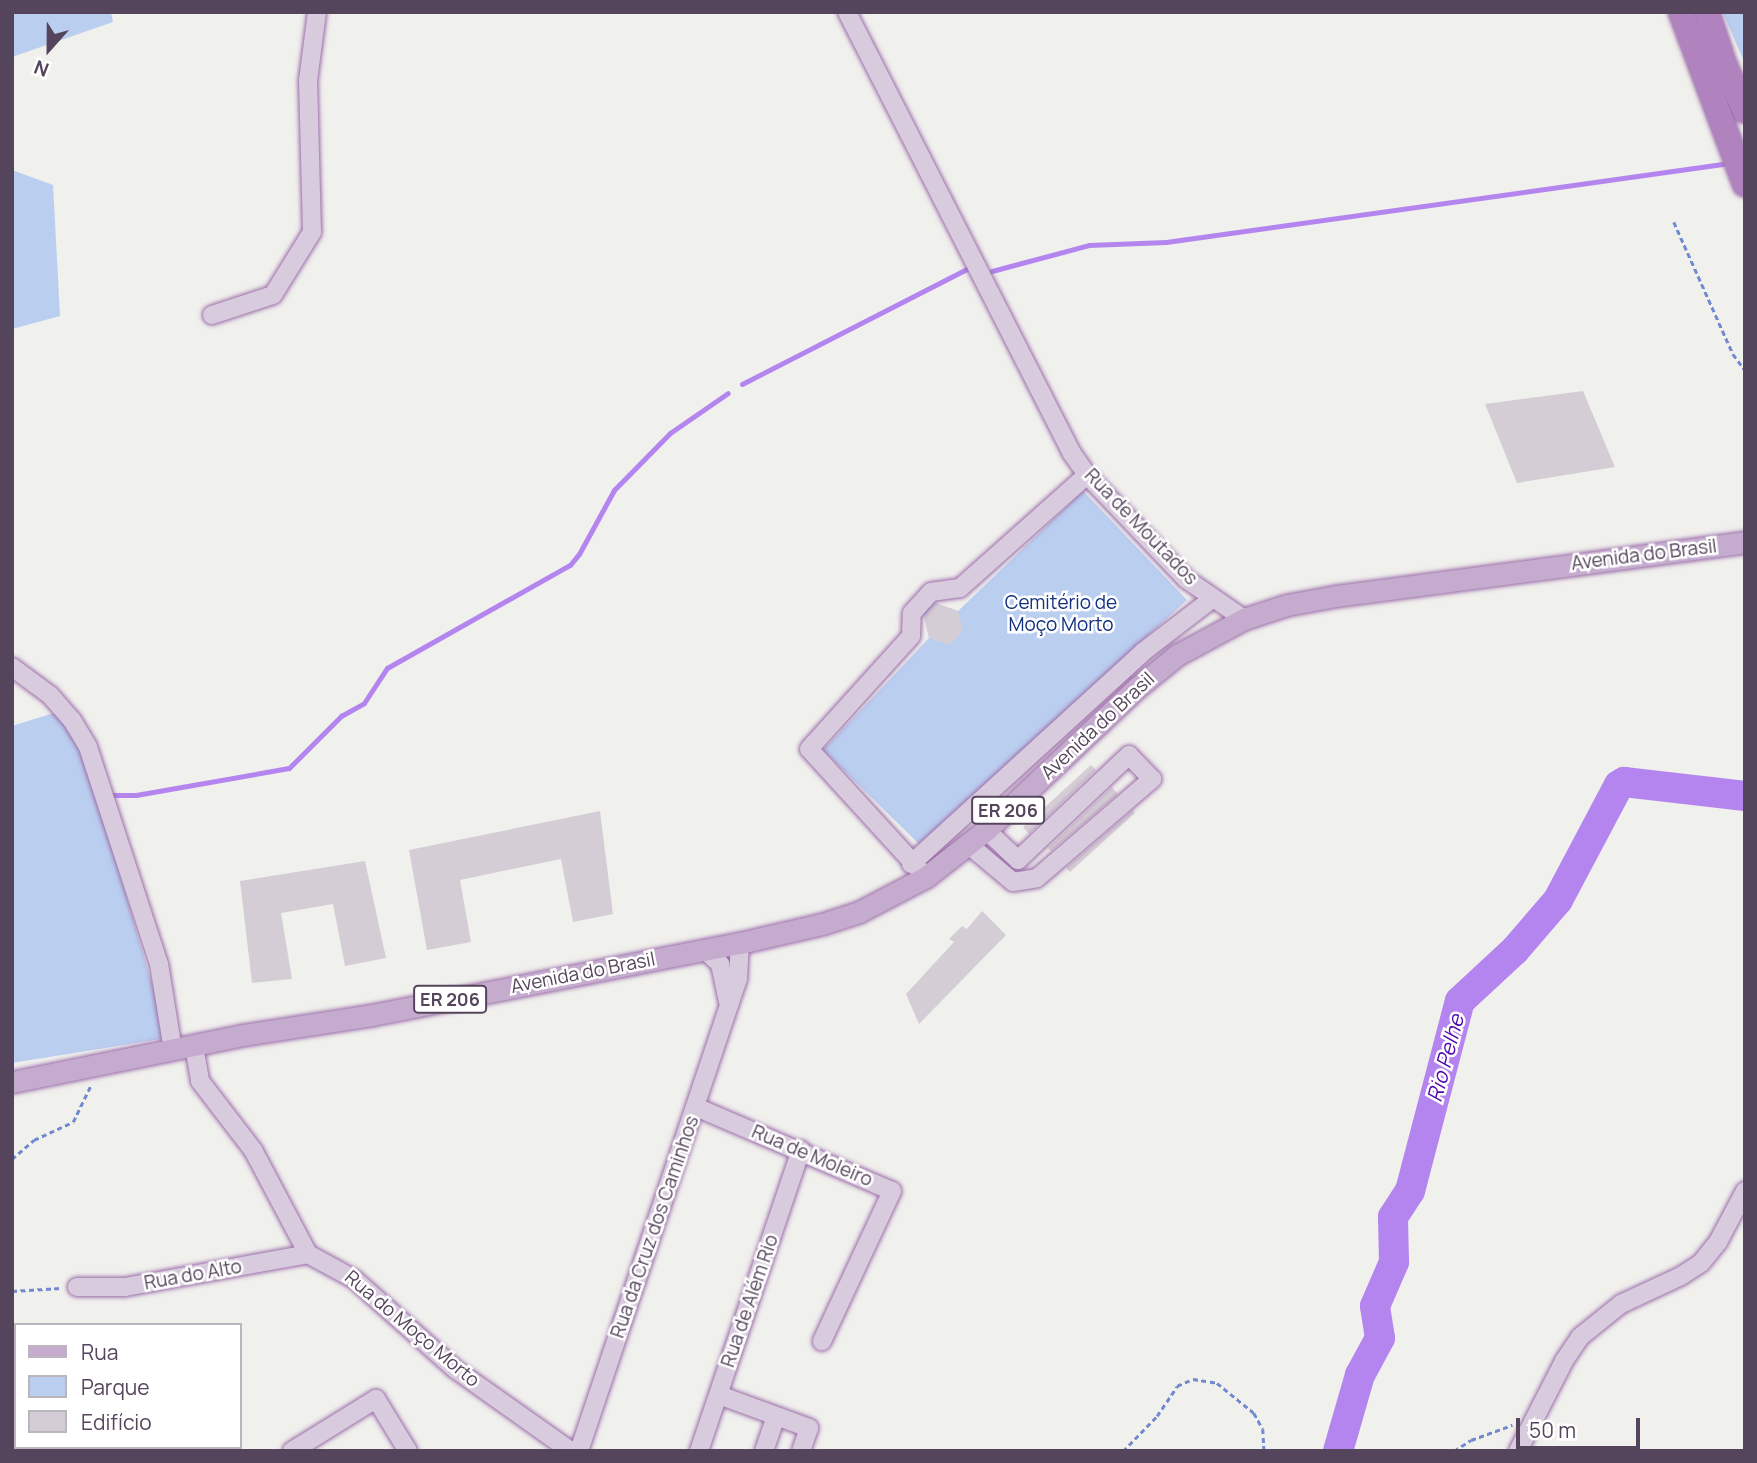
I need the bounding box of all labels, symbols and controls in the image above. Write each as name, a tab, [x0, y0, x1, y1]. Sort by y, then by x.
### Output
north arrow	[14, 14, 84, 84]
text: N	[30, 54, 53, 83]
street label: Rua de Moutados	[1080, 464, 1202, 590]
street label: Avenida do Brasil	[1570, 535, 1718, 575]
park label: Cemitério de Moço Morto	[1005, 592, 1117, 636]
street label: Avenida do Brasil	[1037, 668, 1159, 784]
road number: ER 206	[970, 796, 1046, 824]
street label: Avenida do Brasil	[509, 948, 657, 998]
road number: ER 206	[412, 984, 489, 1014]
water label: Rio Pelhe	[1421, 1012, 1469, 1104]
street label: Rua da Cruz dos Caminhos	[606, 1113, 704, 1341]
street label: Rua de Moleiro	[748, 1120, 876, 1192]
street label: Rua de Além Rio	[717, 1232, 783, 1370]
street label: Rua do Alto	[142, 1255, 244, 1295]
street label: Rua do Moço Morto	[340, 1266, 484, 1392]
legend	[14, 1323, 242, 1449]
text: Rua	[81, 1338, 118, 1366]
text: Parque	[81, 1373, 150, 1401]
scale bar	[1519, 1404, 1643, 1448]
text: Edifício	[81, 1408, 152, 1436]
text: 50 m	[1529, 1416, 1576, 1444]

